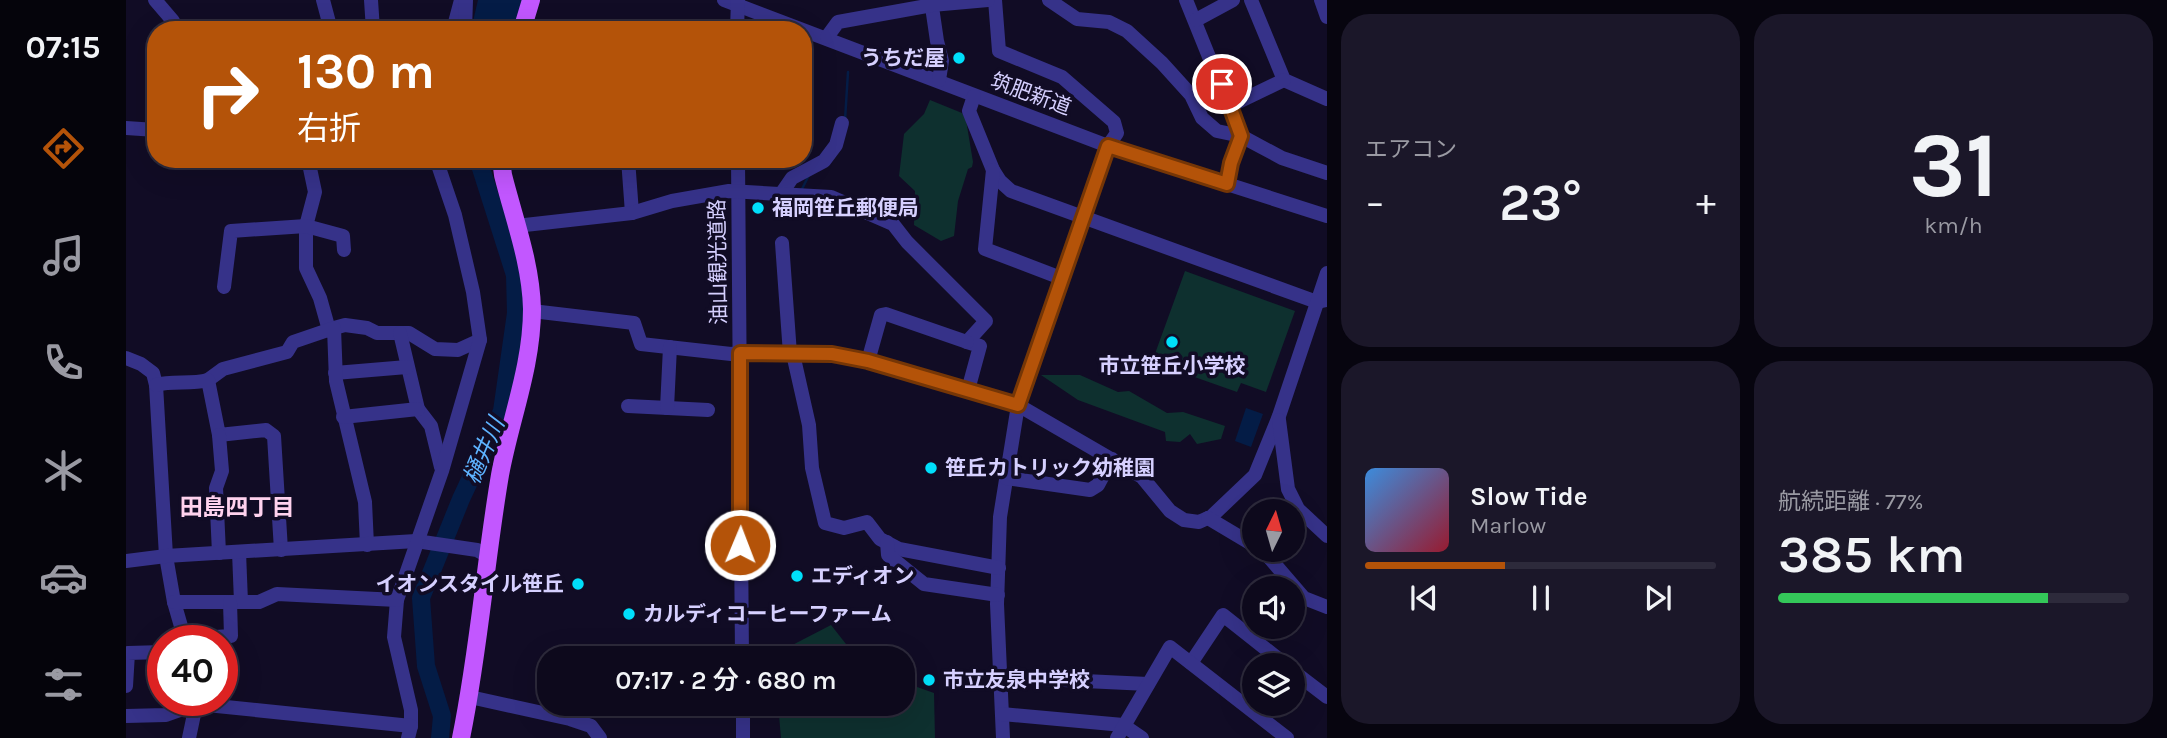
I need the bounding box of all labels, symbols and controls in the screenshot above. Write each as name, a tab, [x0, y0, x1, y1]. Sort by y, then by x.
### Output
text: 07:15	[26, 29, 100, 66]
text: 130 m	[297, 43, 435, 100]
place label: うちだ屋	[861, 46, 945, 70]
icon: right	[182, 49, 273, 140]
marker: うちだ屋	[951, 50, 967, 66]
pin	[1192, 54, 1252, 114]
icon: arrive	[1203, 65, 1241, 103]
street label: 筑肥新道	[987, 68, 1075, 120]
text: 右折	[297, 110, 361, 147]
text: 31	[1909, 113, 1998, 219]
icon: directions	[39, 124, 88, 173]
text: エアコン	[1365, 136, 1457, 163]
text: 23°	[1499, 172, 1582, 233]
text: −	[1365, 180, 1385, 225]
text: +	[1696, 180, 1716, 225]
place label: 福岡笹丘郵便局	[772, 196, 919, 220]
street label: 油山観光道路	[705, 199, 731, 325]
marker: 福岡笹丘郵便局	[750, 200, 766, 216]
text: km/h	[1924, 212, 1983, 239]
icon: music	[39, 231, 88, 280]
marker: 市立笹丘小学校	[1164, 334, 1180, 350]
icon: phone	[39, 338, 88, 387]
place label: 市立笹丘小学校	[1099, 354, 1246, 378]
water label: 樋井川	[458, 411, 511, 488]
icon: climate	[39, 446, 88, 495]
place label: 笹丘カトリック幼稚園	[945, 456, 1155, 480]
marker: 笹丘カトリック幼稚園	[923, 460, 939, 476]
text: Slow Tide	[1470, 481, 1588, 512]
text: 航続距離 · 77%	[1778, 488, 1923, 515]
district label: 田島四丁目	[180, 494, 295, 521]
north arrow	[1242, 499, 1306, 562]
map controls	[1242, 499, 1305, 716]
position arrow	[703, 508, 777, 582]
text: Marlow	[1470, 512, 1546, 539]
text: 385 km	[1778, 524, 1966, 585]
icon: car	[39, 553, 88, 602]
place label: エディオン	[811, 564, 915, 588]
marker: エディオン	[789, 568, 805, 584]
place label: イオンスタイル笹丘	[375, 572, 564, 596]
marker: イオンスタイル笹丘	[570, 576, 586, 592]
button: sound	[1242, 576, 1305, 639]
icon: previous	[1405, 579, 1443, 617]
icon: pause	[1522, 579, 1560, 617]
icon: next	[1639, 579, 1677, 617]
place label: カルディコーヒーファーム	[643, 602, 892, 626]
marker: カルディコーヒーファーム	[621, 606, 637, 622]
speed limit sign: 40	[147, 625, 238, 716]
button: layers	[1242, 653, 1305, 716]
icon: filters	[39, 660, 88, 709]
text: 07:17 · 2 分 · 680 m	[615, 665, 837, 696]
place label: 市立友泉中学校	[943, 668, 1090, 692]
marker: 市立友泉中学校	[921, 672, 937, 688]

